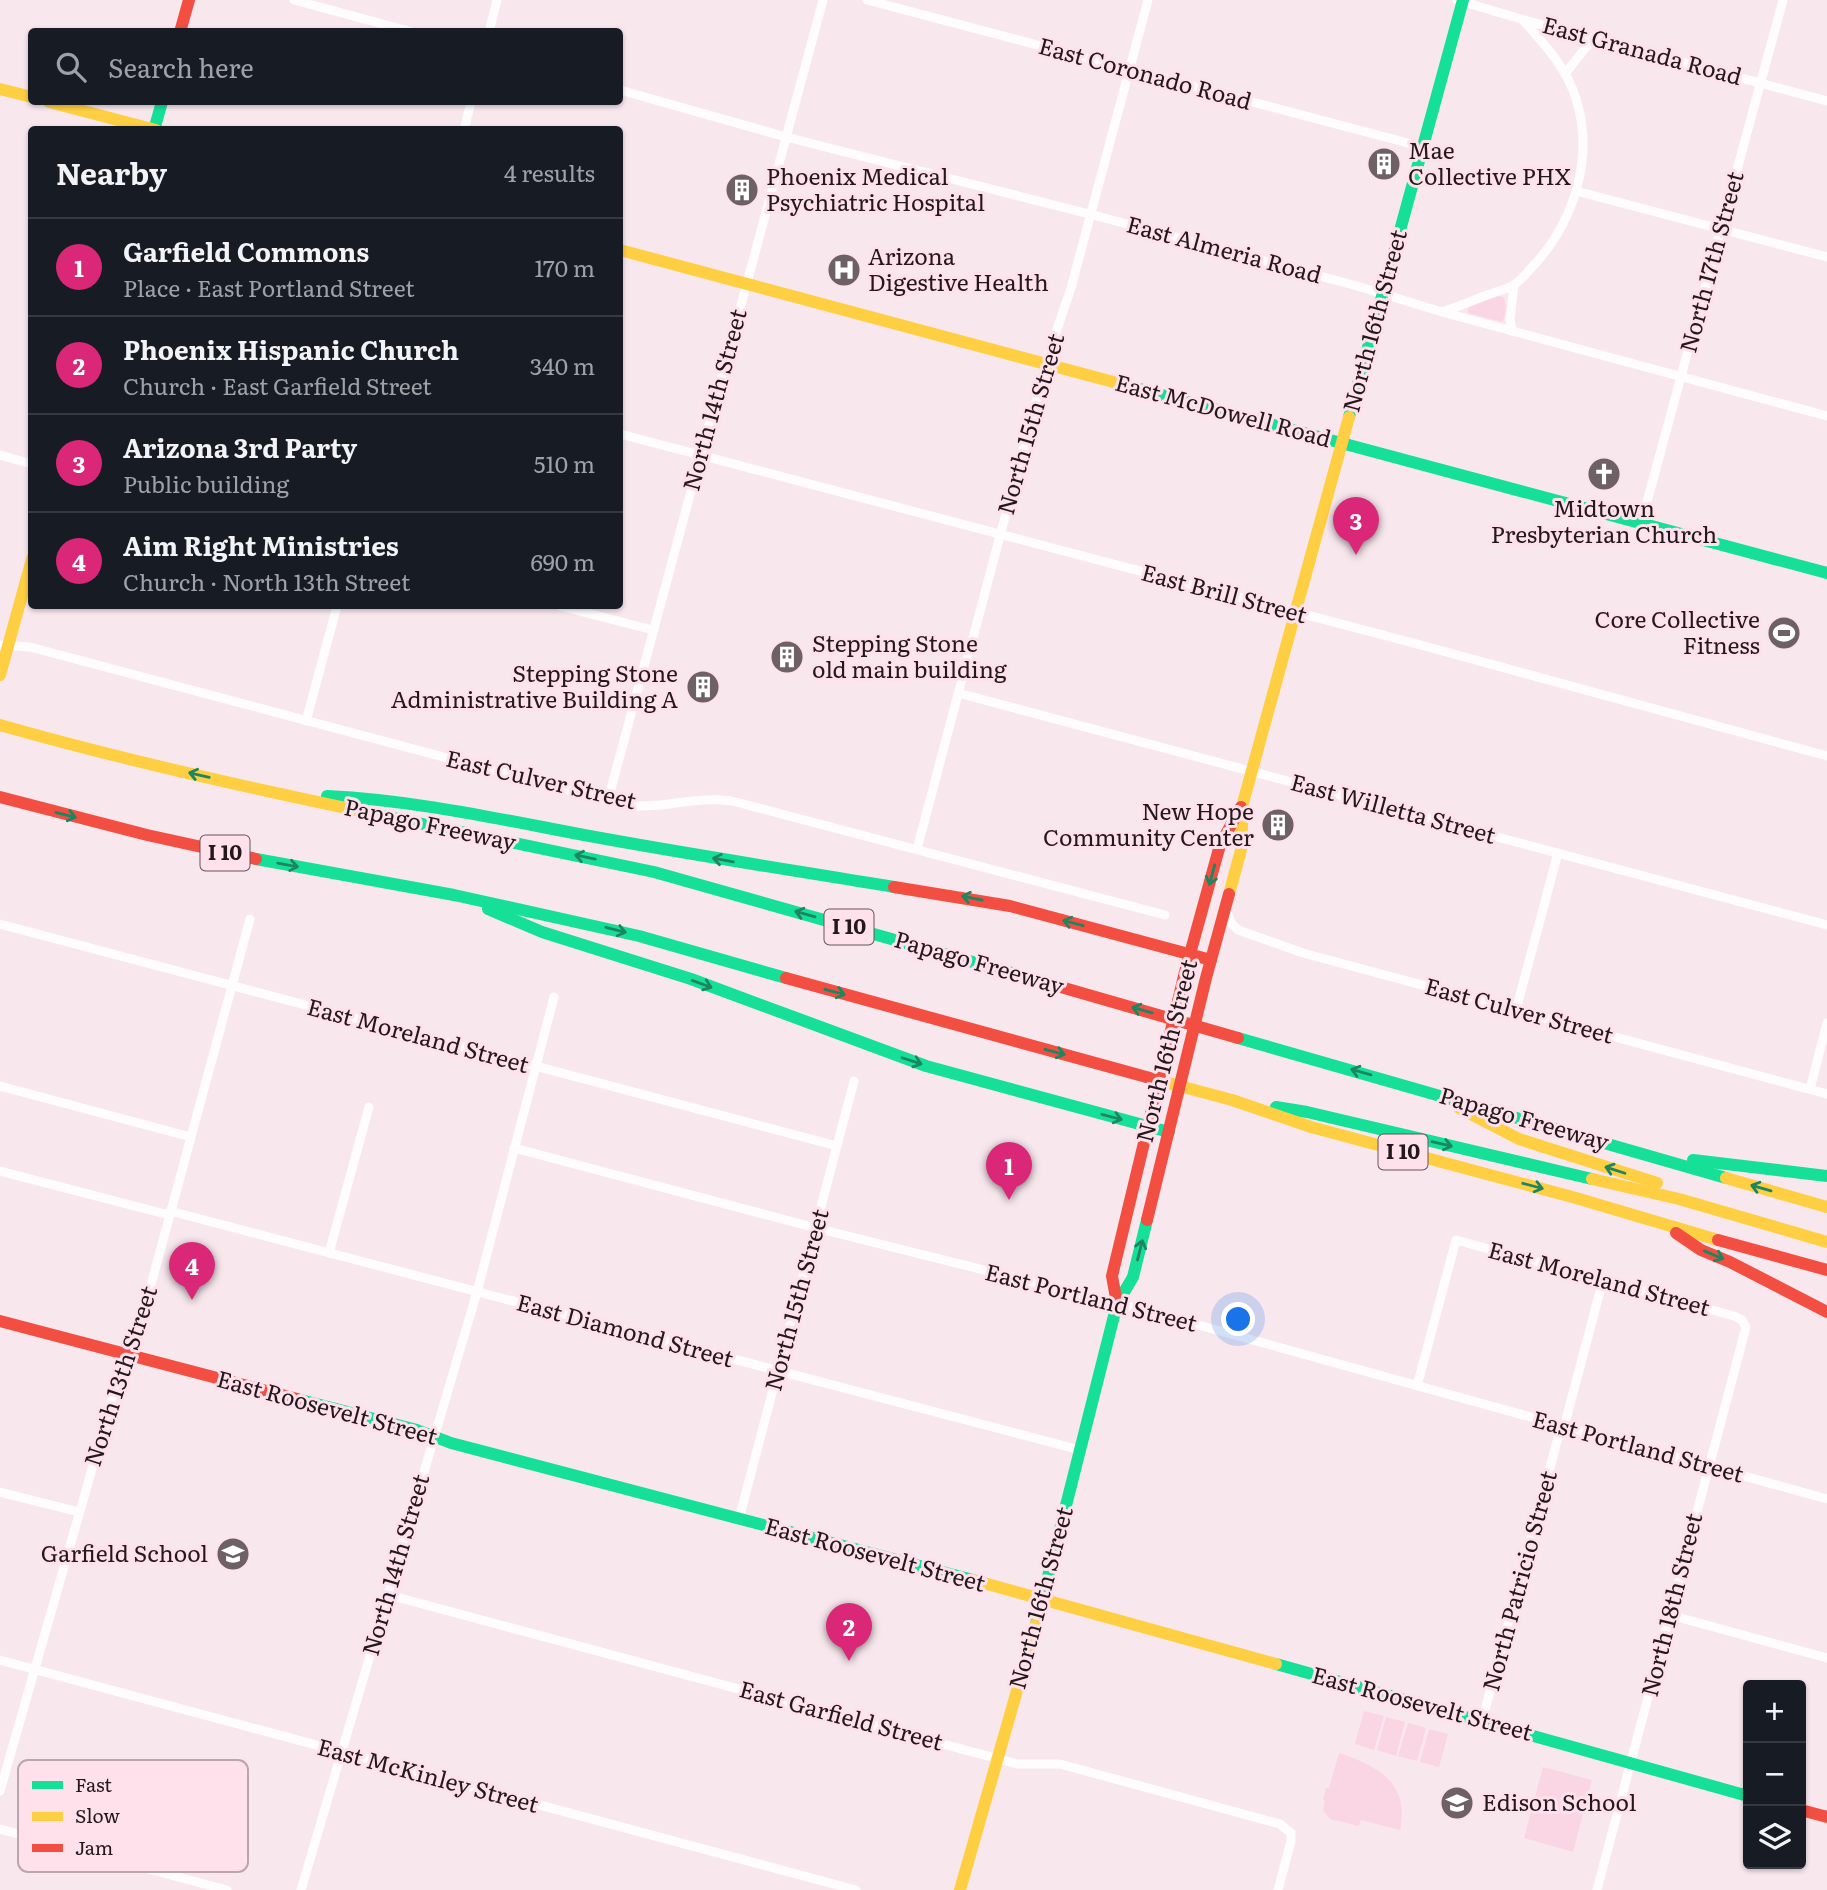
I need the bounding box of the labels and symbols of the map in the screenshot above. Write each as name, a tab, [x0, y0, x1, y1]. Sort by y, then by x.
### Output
street label: East Granada Road	[1539, 6, 1746, 92]
street label: East Coronado Road	[1035, 27, 1256, 117]
place label: Mae Collective PHX	[1408, 132, 1571, 192]
building icon: Mae Collective PHX	[1365, 145, 1403, 183]
place label: Phoenix Medical Psychiatric Hospital	[766, 158, 985, 218]
street label: North 17th Street	[1670, 166, 1751, 356]
building icon: Phoenix Medical Psychiatric Hospital	[723, 171, 761, 209]
street label: East Almeria Road	[1123, 206, 1326, 290]
street label: North 16th Street	[1332, 225, 1414, 416]
place label: Arizona Digestive Health	[868, 238, 1049, 298]
hospital icon: Arizona Digestive Health	[825, 251, 863, 289]
street label: North 14th Street	[672, 304, 754, 494]
street label: North 15th Street	[987, 328, 1071, 518]
street label: East McDowell Road	[1112, 364, 1335, 454]
church icon: Midtown Presbyterian Church	[1585, 455, 1623, 493]
place label: Midtown Presbyterian Church	[1491, 490, 1717, 550]
pin: 3	[1333, 497, 1379, 555]
street label: East Brill Street	[1138, 554, 1312, 631]
place label: Core Collective Fitness	[1594, 601, 1760, 661]
sports icon: Core Collective Fitness	[1765, 614, 1803, 652]
place label: Stepping Stone old main building	[812, 625, 1007, 685]
building icon: Stepping Stone old main building	[768, 638, 806, 676]
place label: Stepping Stone Administrative Building A	[391, 655, 678, 715]
building icon: Stepping Stone Administrative Building A	[684, 668, 722, 706]
street label: East Culver Street	[443, 740, 641, 817]
street label: East Willetta Street	[1287, 763, 1501, 851]
one-way arrow	[188, 768, 211, 782]
street label: Papago Freeway	[341, 788, 520, 858]
place label: New Hope Community Center	[1043, 793, 1254, 853]
building icon: New Hope Community Center	[1259, 806, 1297, 844]
one-way arrow	[54, 809, 77, 822]
road number: I 10	[201, 836, 250, 870]
one-way arrow	[574, 850, 597, 864]
one-way arrow	[712, 853, 735, 866]
one-way arrow	[276, 859, 299, 872]
one-way arrow	[1204, 864, 1217, 886]
one-way arrow	[961, 891, 984, 905]
one-way arrow	[794, 907, 816, 920]
road number: I 10	[824, 909, 874, 944]
one-way arrow	[1063, 916, 1085, 929]
street label: Papago Freeway	[891, 921, 1069, 1002]
one-way arrow	[604, 924, 627, 937]
street label: North 16th Street	[1126, 955, 1204, 1146]
street label: East Culver Street	[1421, 968, 1618, 1051]
one-way arrow	[691, 978, 713, 991]
one-way arrow	[823, 986, 846, 999]
street label: East Moreland Street	[304, 988, 534, 1080]
one-way arrow	[1131, 1002, 1153, 1015]
one-way arrow	[1043, 1046, 1065, 1059]
one-way arrow	[901, 1055, 923, 1068]
one-way arrow	[1350, 1065, 1372, 1078]
street label: Papago Freeway	[1436, 1077, 1614, 1158]
one-way arrow	[1100, 1111, 1123, 1124]
road number: I 10	[1378, 1134, 1428, 1170]
one-way arrow	[1431, 1138, 1453, 1151]
pin: 1	[986, 1142, 1032, 1200]
one-way arrow	[1604, 1163, 1626, 1175]
one-way arrow	[1522, 1181, 1544, 1194]
one-way arrow	[1751, 1181, 1773, 1194]
street label: North 15th Street	[754, 1204, 836, 1394]
street label: East Moreland Street	[1485, 1231, 1715, 1323]
one-way arrow	[1134, 1240, 1147, 1262]
pin: 4	[169, 1242, 215, 1300]
one-way arrow	[1703, 1250, 1725, 1263]
street label: East Portland Street	[982, 1253, 1202, 1339]
street label: North 13th Street	[74, 1280, 165, 1470]
street label: East Diamond Street	[513, 1284, 738, 1375]
your location	[1221, 1302, 1255, 1336]
street label: East Roosevelt Street	[213, 1360, 442, 1452]
street label: East Portland Street	[1529, 1400, 1749, 1490]
street label: North Patricio Street	[1472, 1466, 1564, 1695]
street label: North 14th Street	[352, 1469, 436, 1659]
street label: North 16th Street	[998, 1502, 1080, 1693]
street label: East Roosevelt Street	[761, 1507, 990, 1599]
street label: North 18th Street	[1631, 1508, 1709, 1700]
place label: Garfield School	[41, 1535, 208, 1569]
school or university icon: Garfield School	[214, 1535, 252, 1573]
pin: 2	[826, 1603, 872, 1661]
street label: East Roosevelt Street	[1308, 1656, 1537, 1748]
street label: East Garfield Street	[736, 1671, 948, 1758]
street label: East McKinley Street	[314, 1728, 544, 1820]
legend	[18, 1760, 248, 1872]
text: Fast	[75, 1770, 112, 1798]
school or university icon: Edison School	[1438, 1784, 1476, 1822]
place label: Edison School	[1482, 1784, 1637, 1818]
text: Slow	[75, 1801, 120, 1829]
text: Jam	[75, 1833, 113, 1861]

